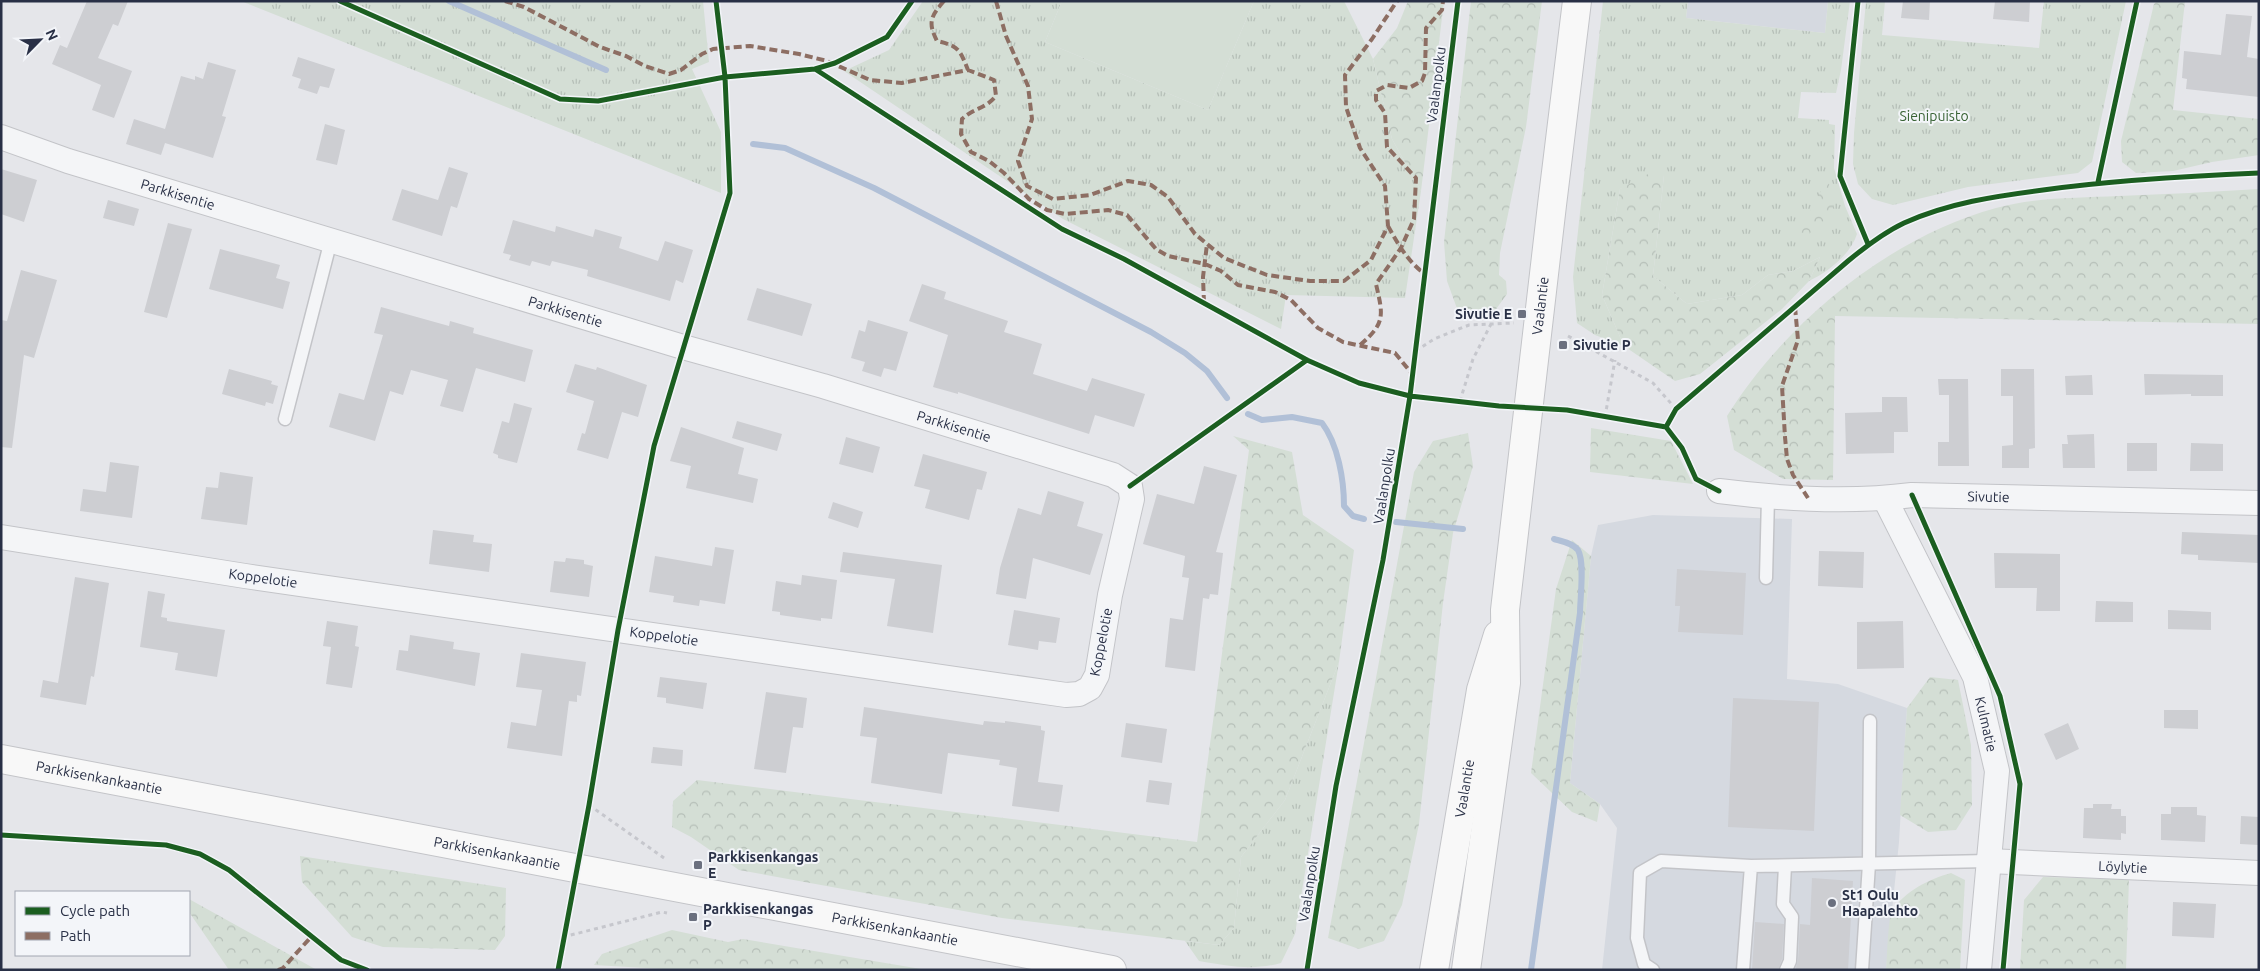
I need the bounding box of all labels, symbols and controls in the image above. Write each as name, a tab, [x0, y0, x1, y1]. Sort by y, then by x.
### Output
north arrow	[15, 15, 65, 65]
text: N	[42, 27, 61, 43]
street label: Vaalanpolku	[1423, 46, 1449, 124]
park label: Sienipuisto	[1899, 108, 1969, 124]
street label: Parkkisentie	[139, 175, 217, 213]
street label: Vaalantie	[1529, 276, 1552, 336]
street label: Parkkisentie	[527, 293, 605, 330]
place label: Sivutie E	[1455, 306, 1512, 322]
marker: Sivutie E	[1516, 308, 1528, 320]
place label: Sivutie P	[1573, 337, 1631, 353]
marker: Sivutie P	[1557, 339, 1569, 351]
street label: Parkkisentie	[915, 407, 993, 445]
street label: Vaalanpolku	[1370, 447, 1398, 525]
street label: Sivutie	[1967, 488, 2010, 505]
street label: Koppelotie	[228, 565, 298, 591]
street label: Koppelotie	[1087, 607, 1115, 677]
street label: Koppelotie	[629, 623, 699, 649]
street label: Kulmatie	[1972, 695, 2000, 753]
street label: Parkkisenkankaantie	[35, 758, 164, 798]
street label: Vaalantie	[1452, 758, 1477, 819]
street label: Parkkisenkankaantie	[433, 833, 562, 873]
street label: Vaalanpolku	[1295, 845, 1323, 923]
place label: Parkkisenkangas E	[708, 849, 819, 881]
street label: Löylytie	[2098, 858, 2148, 876]
marker: Parkkisenkangas E	[692, 859, 704, 871]
place label: St1 Oulu Haapalehto	[1842, 887, 1918, 919]
legend	[15, 891, 190, 956]
marker: St1 Oulu Haapalehto	[1826, 897, 1838, 909]
place label: Parkkisenkangas P	[703, 901, 814, 933]
text: Cycle path	[60, 902, 130, 919]
street label: Parkkisenkankaantie	[830, 909, 960, 949]
marker: Parkkisenkangas P	[687, 911, 699, 923]
text: Path	[60, 927, 91, 944]

